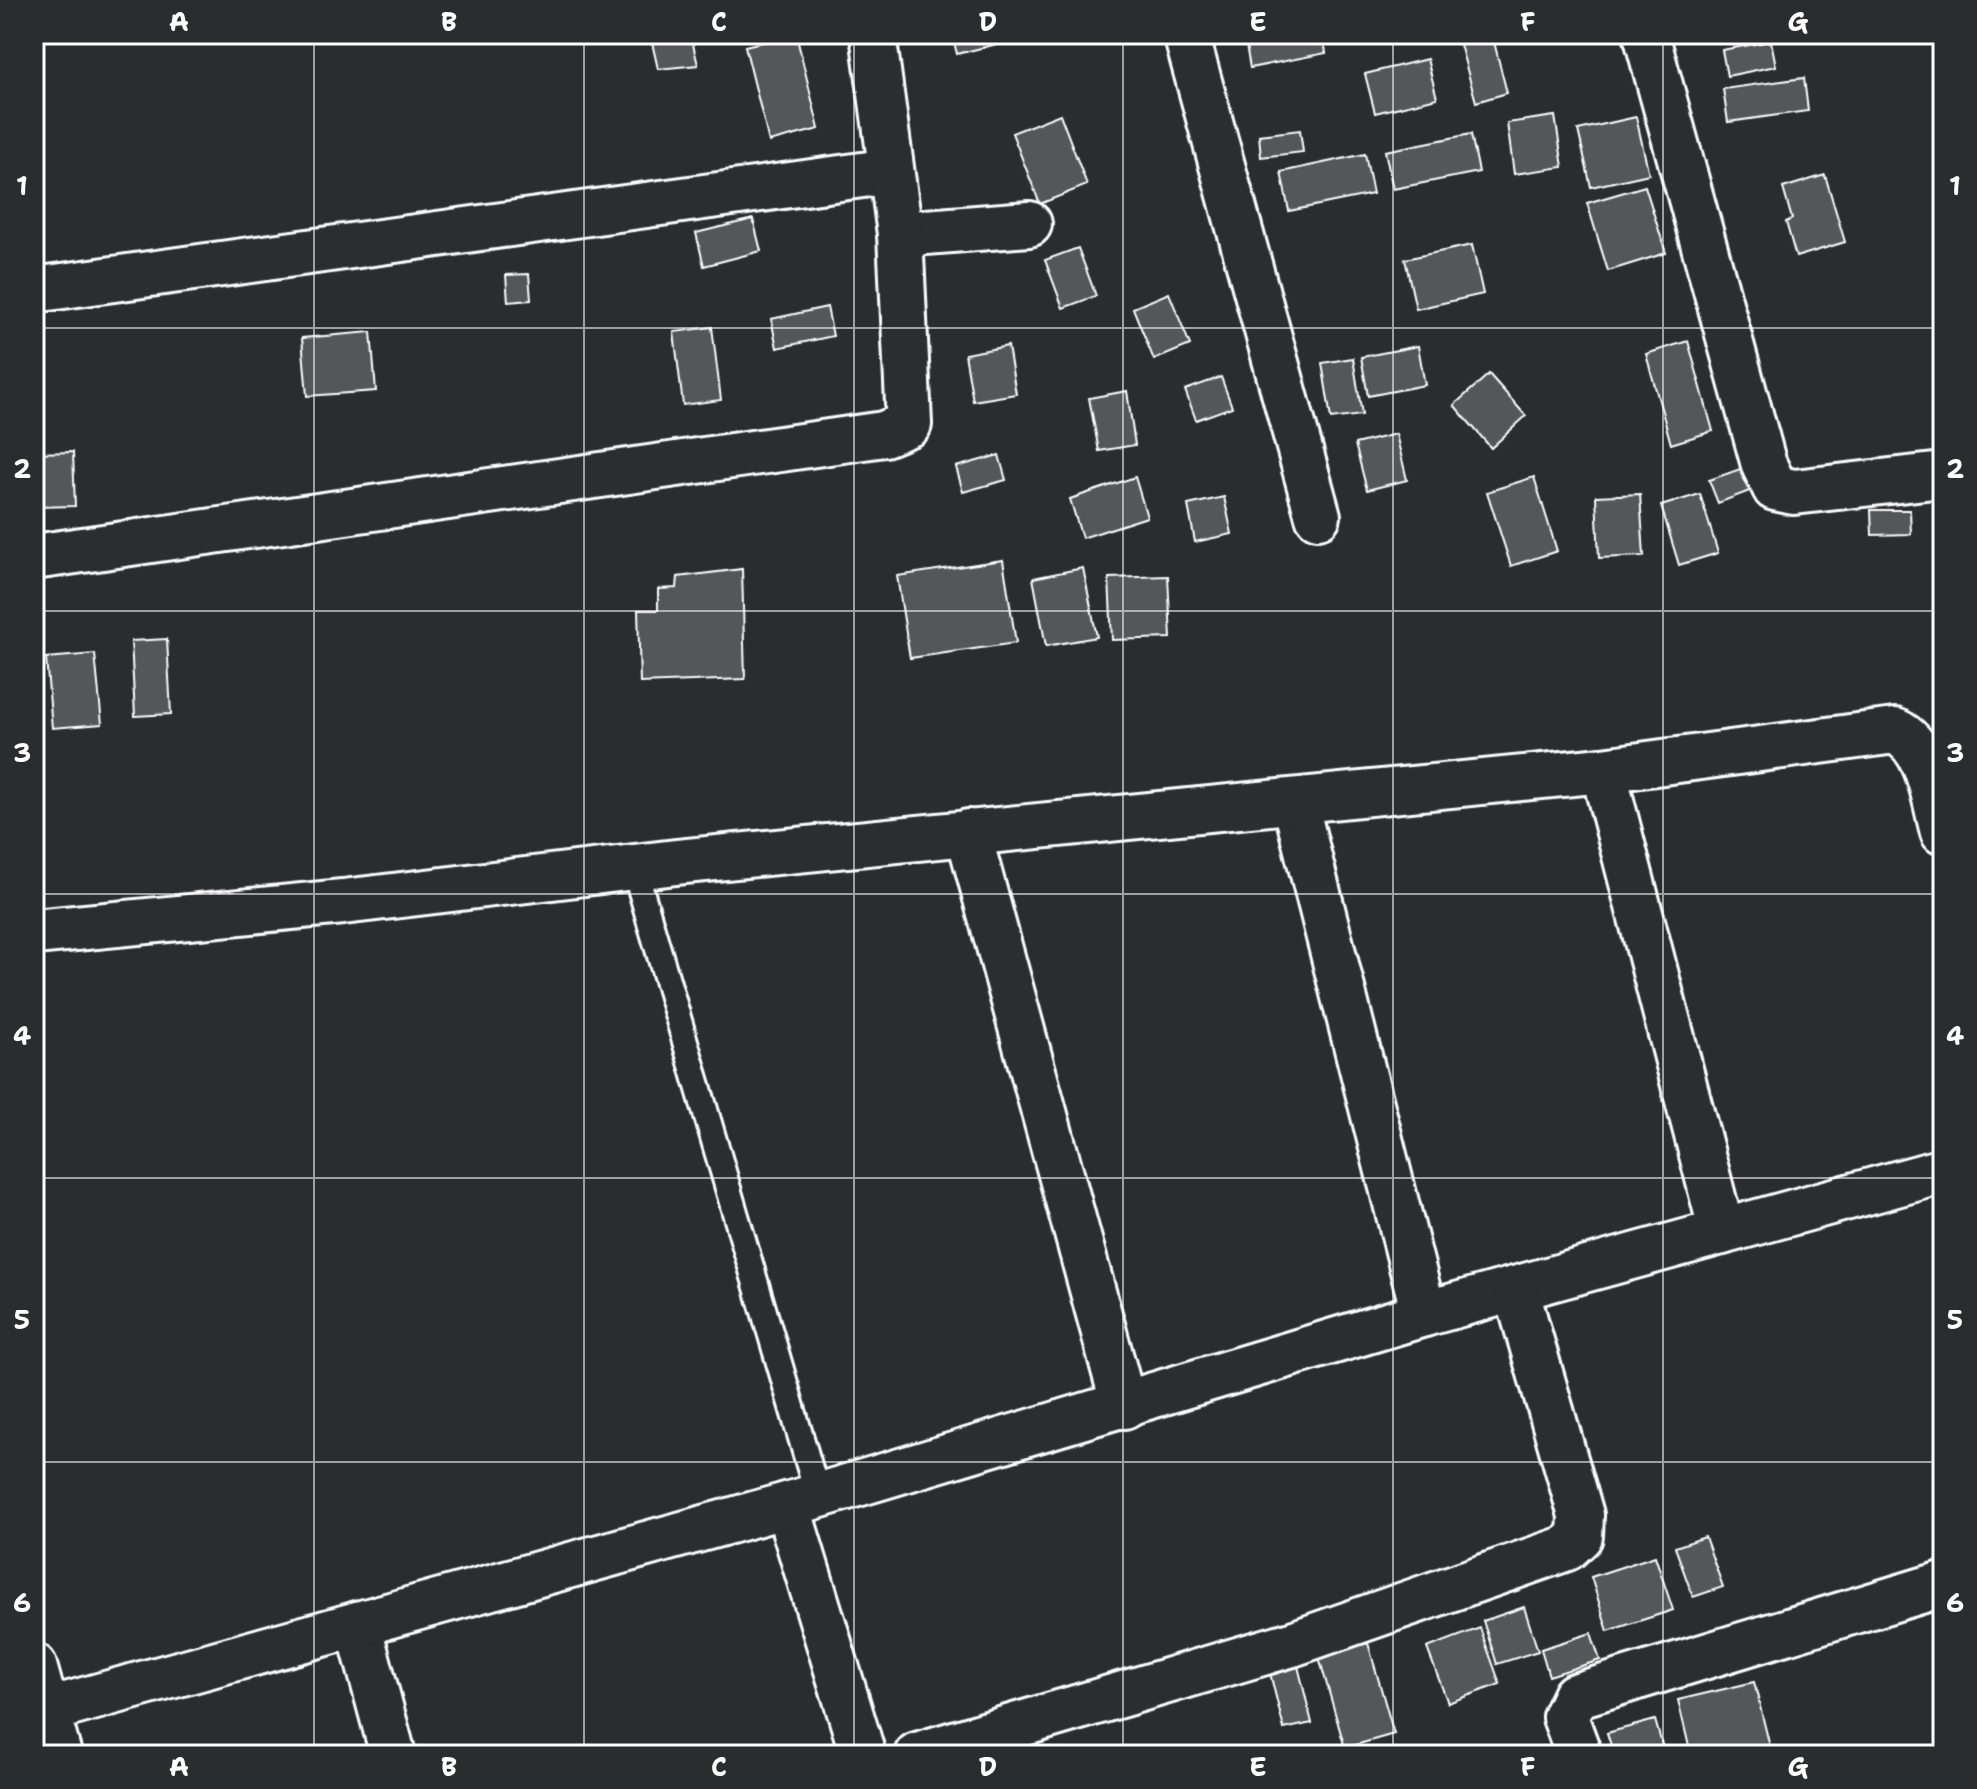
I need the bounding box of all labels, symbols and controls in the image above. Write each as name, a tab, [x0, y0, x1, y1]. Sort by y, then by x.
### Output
text: A	[169, 4, 189, 39]
text: B	[441, 4, 457, 39]
text: C	[711, 4, 727, 39]
text: D	[979, 4, 997, 39]
text: E	[1249, 4, 1267, 39]
text: F	[1520, 4, 1536, 39]
text: G	[1788, 4, 1809, 39]
text: 1	[16, 168, 28, 203]
text: 1	[1949, 168, 1961, 203]
text: 2	[13, 451, 31, 486]
text: 2	[1946, 451, 1964, 486]
text: 3	[13, 735, 31, 770]
text: 3	[1946, 735, 1964, 770]
text: 4	[13, 1018, 31, 1053]
text: 4	[1946, 1018, 1964, 1053]
text: 5	[14, 1302, 30, 1337]
text: 5	[1947, 1302, 1963, 1337]
text: 6	[13, 1585, 31, 1620]
text: 6	[1946, 1585, 1964, 1620]
text: A	[169, 1749, 189, 1784]
text: B	[441, 1749, 457, 1784]
text: C	[711, 1749, 727, 1784]
text: D	[979, 1749, 997, 1784]
text: E	[1249, 1749, 1267, 1784]
text: F	[1520, 1749, 1536, 1784]
text: G	[1788, 1749, 1809, 1784]

